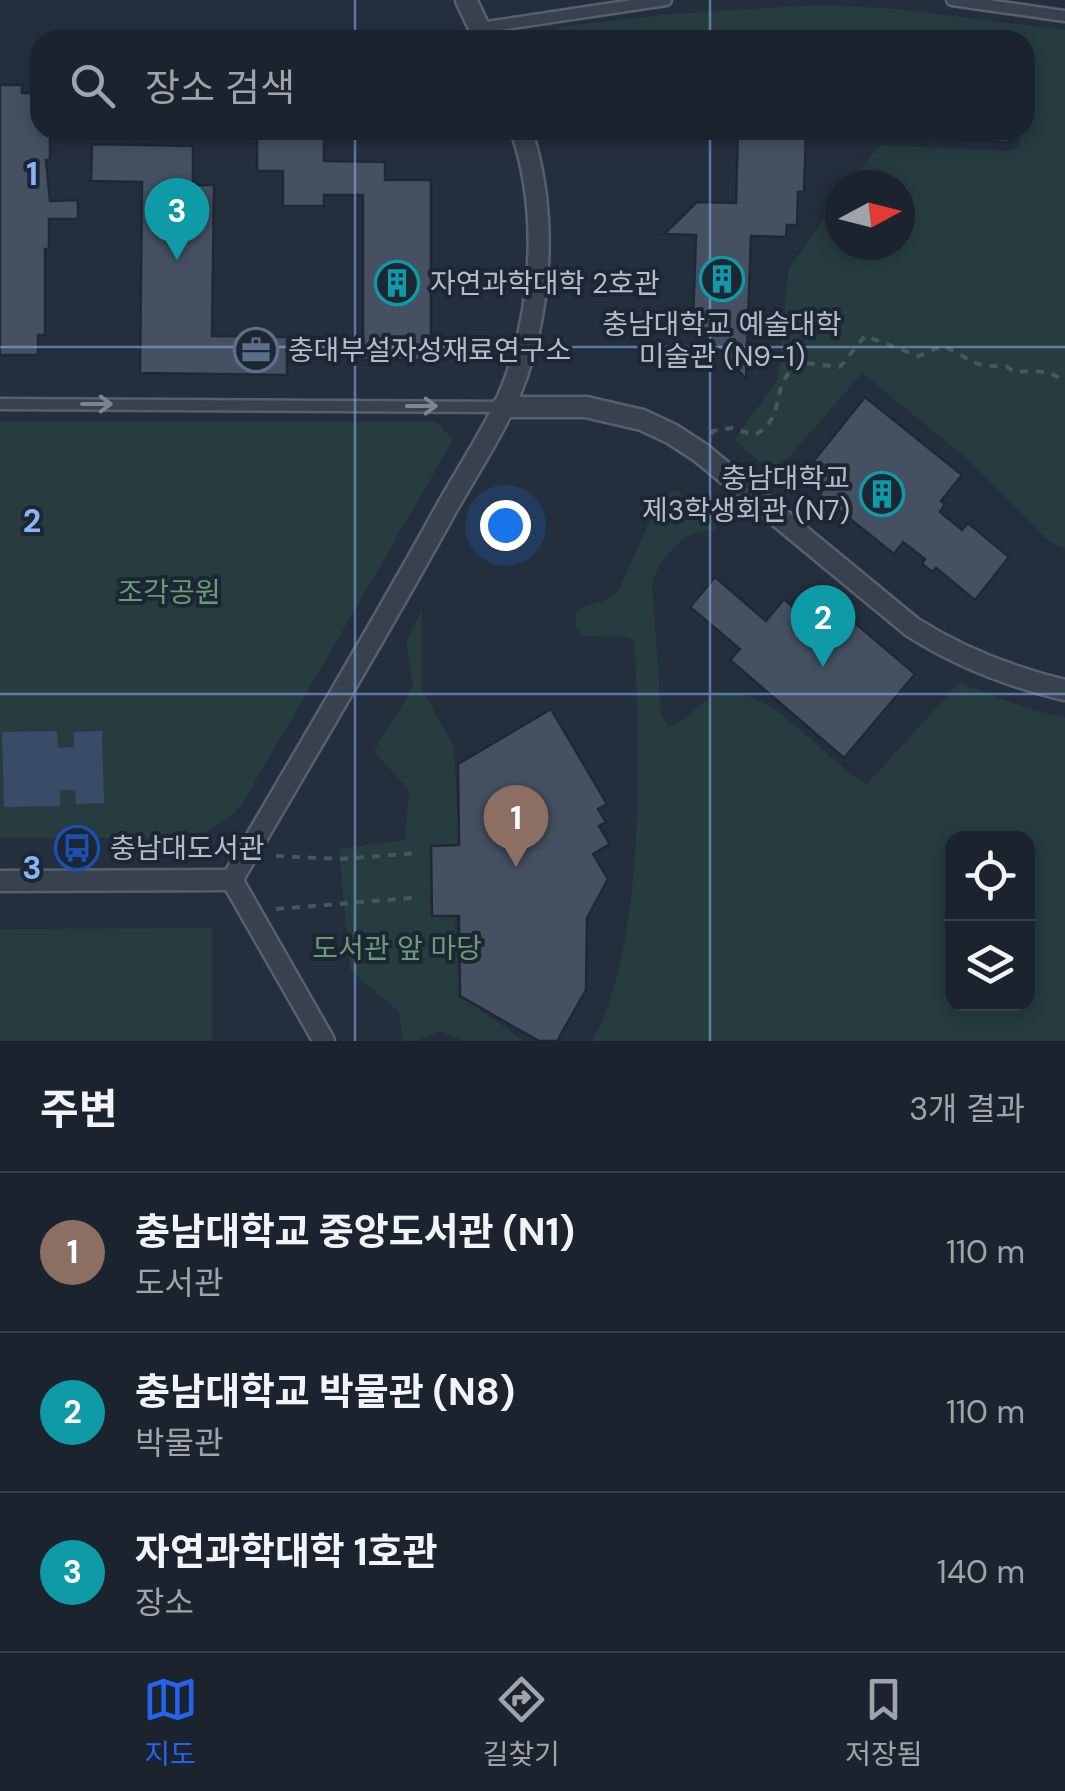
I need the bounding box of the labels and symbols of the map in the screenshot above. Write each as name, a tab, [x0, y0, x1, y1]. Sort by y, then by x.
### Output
text: 1	[26, 153, 38, 195]
north arrow	[825, 170, 915, 260]
pin: 3	[144, 178, 210, 260]
building icon: 충남대학교 예술대학 미술관 (N9-1)	[699, 256, 745, 302]
building icon: 자연과학대학 2호관	[374, 260, 420, 306]
place label: 자연과학대학 2호관	[430, 265, 660, 302]
place label: 충남대학교 예술대학 미술관 (N9-1)	[602, 306, 842, 375]
office icon: 충대부설자성재료연구소	[233, 327, 279, 373]
place label: 충대부설자성재료연구소	[288, 332, 571, 369]
one-way arrow	[80, 394, 113, 414]
one-way arrow	[406, 396, 438, 416]
place label: 충남대학교 제3학생회관 (N7)	[642, 460, 850, 529]
building icon: 충남대학교 제3학생회관 (N7)	[859, 471, 905, 517]
text: 2	[23, 500, 41, 542]
your location	[480, 500, 531, 551]
park label: 조각공원	[117, 574, 221, 611]
pin: 2	[790, 584, 856, 667]
pin: 1	[484, 784, 548, 867]
bus stop icon: 충남대도서관	[54, 825, 100, 871]
place label: 충남대도서관	[110, 830, 265, 867]
text: 3	[22, 847, 42, 889]
park label: 도서관 앞 마당	[312, 930, 482, 967]

